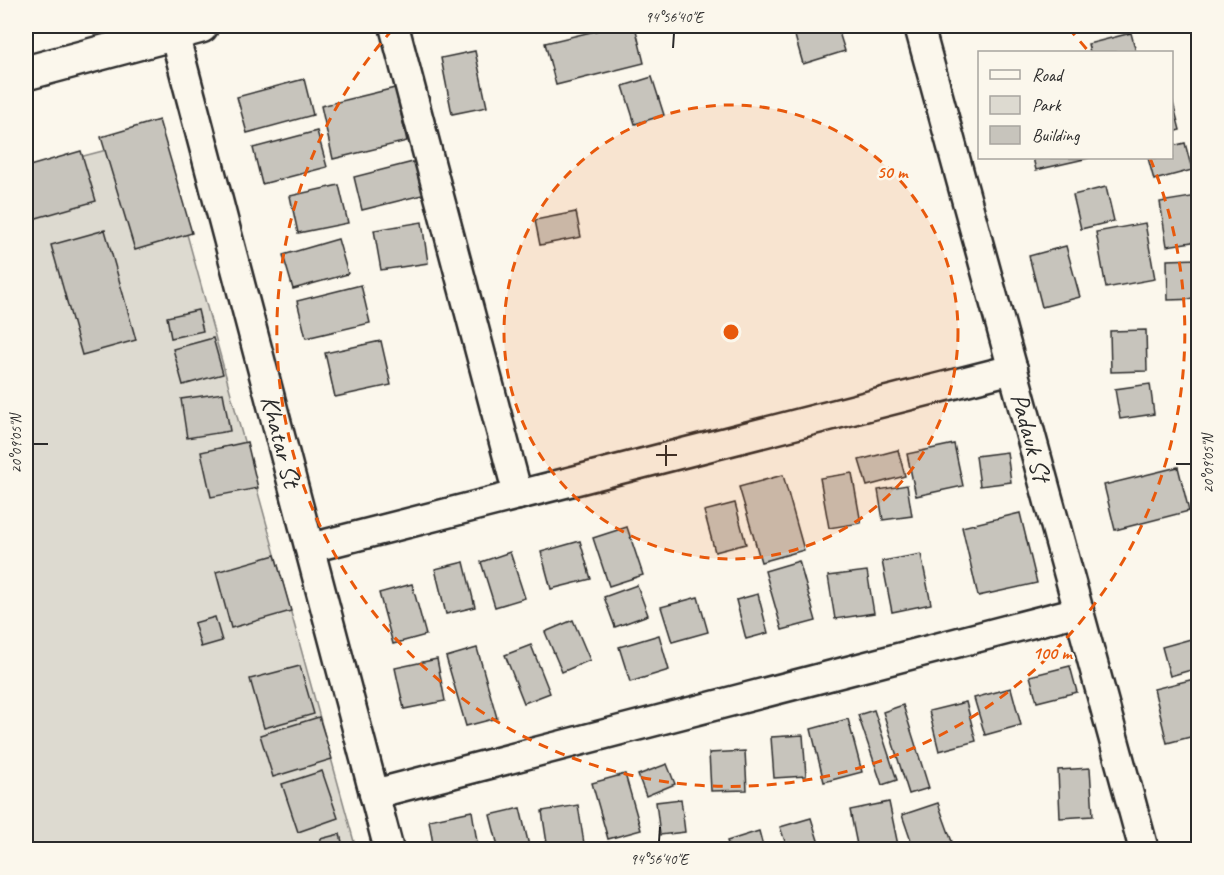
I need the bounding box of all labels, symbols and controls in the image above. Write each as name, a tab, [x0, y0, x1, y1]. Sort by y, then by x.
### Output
text: 94°56'40"E	[645, 8, 705, 27]
legend	[978, 51, 1173, 159]
text: Road	[1032, 64, 1065, 86]
text: Park	[1032, 94, 1062, 116]
text: Building	[1032, 124, 1081, 146]
text: 50 m	[877, 161, 909, 183]
centre of rings	[721, 322, 741, 342]
street label: Padauk St	[1003, 389, 1059, 488]
street label: Khatar St	[253, 392, 309, 493]
text: 20°09'05"N	[7, 411, 26, 474]
text: 20°09'05"N	[1199, 431, 1218, 494]
text: 100 m	[1033, 642, 1073, 664]
text: 94°56'40"E	[630, 850, 690, 869]

